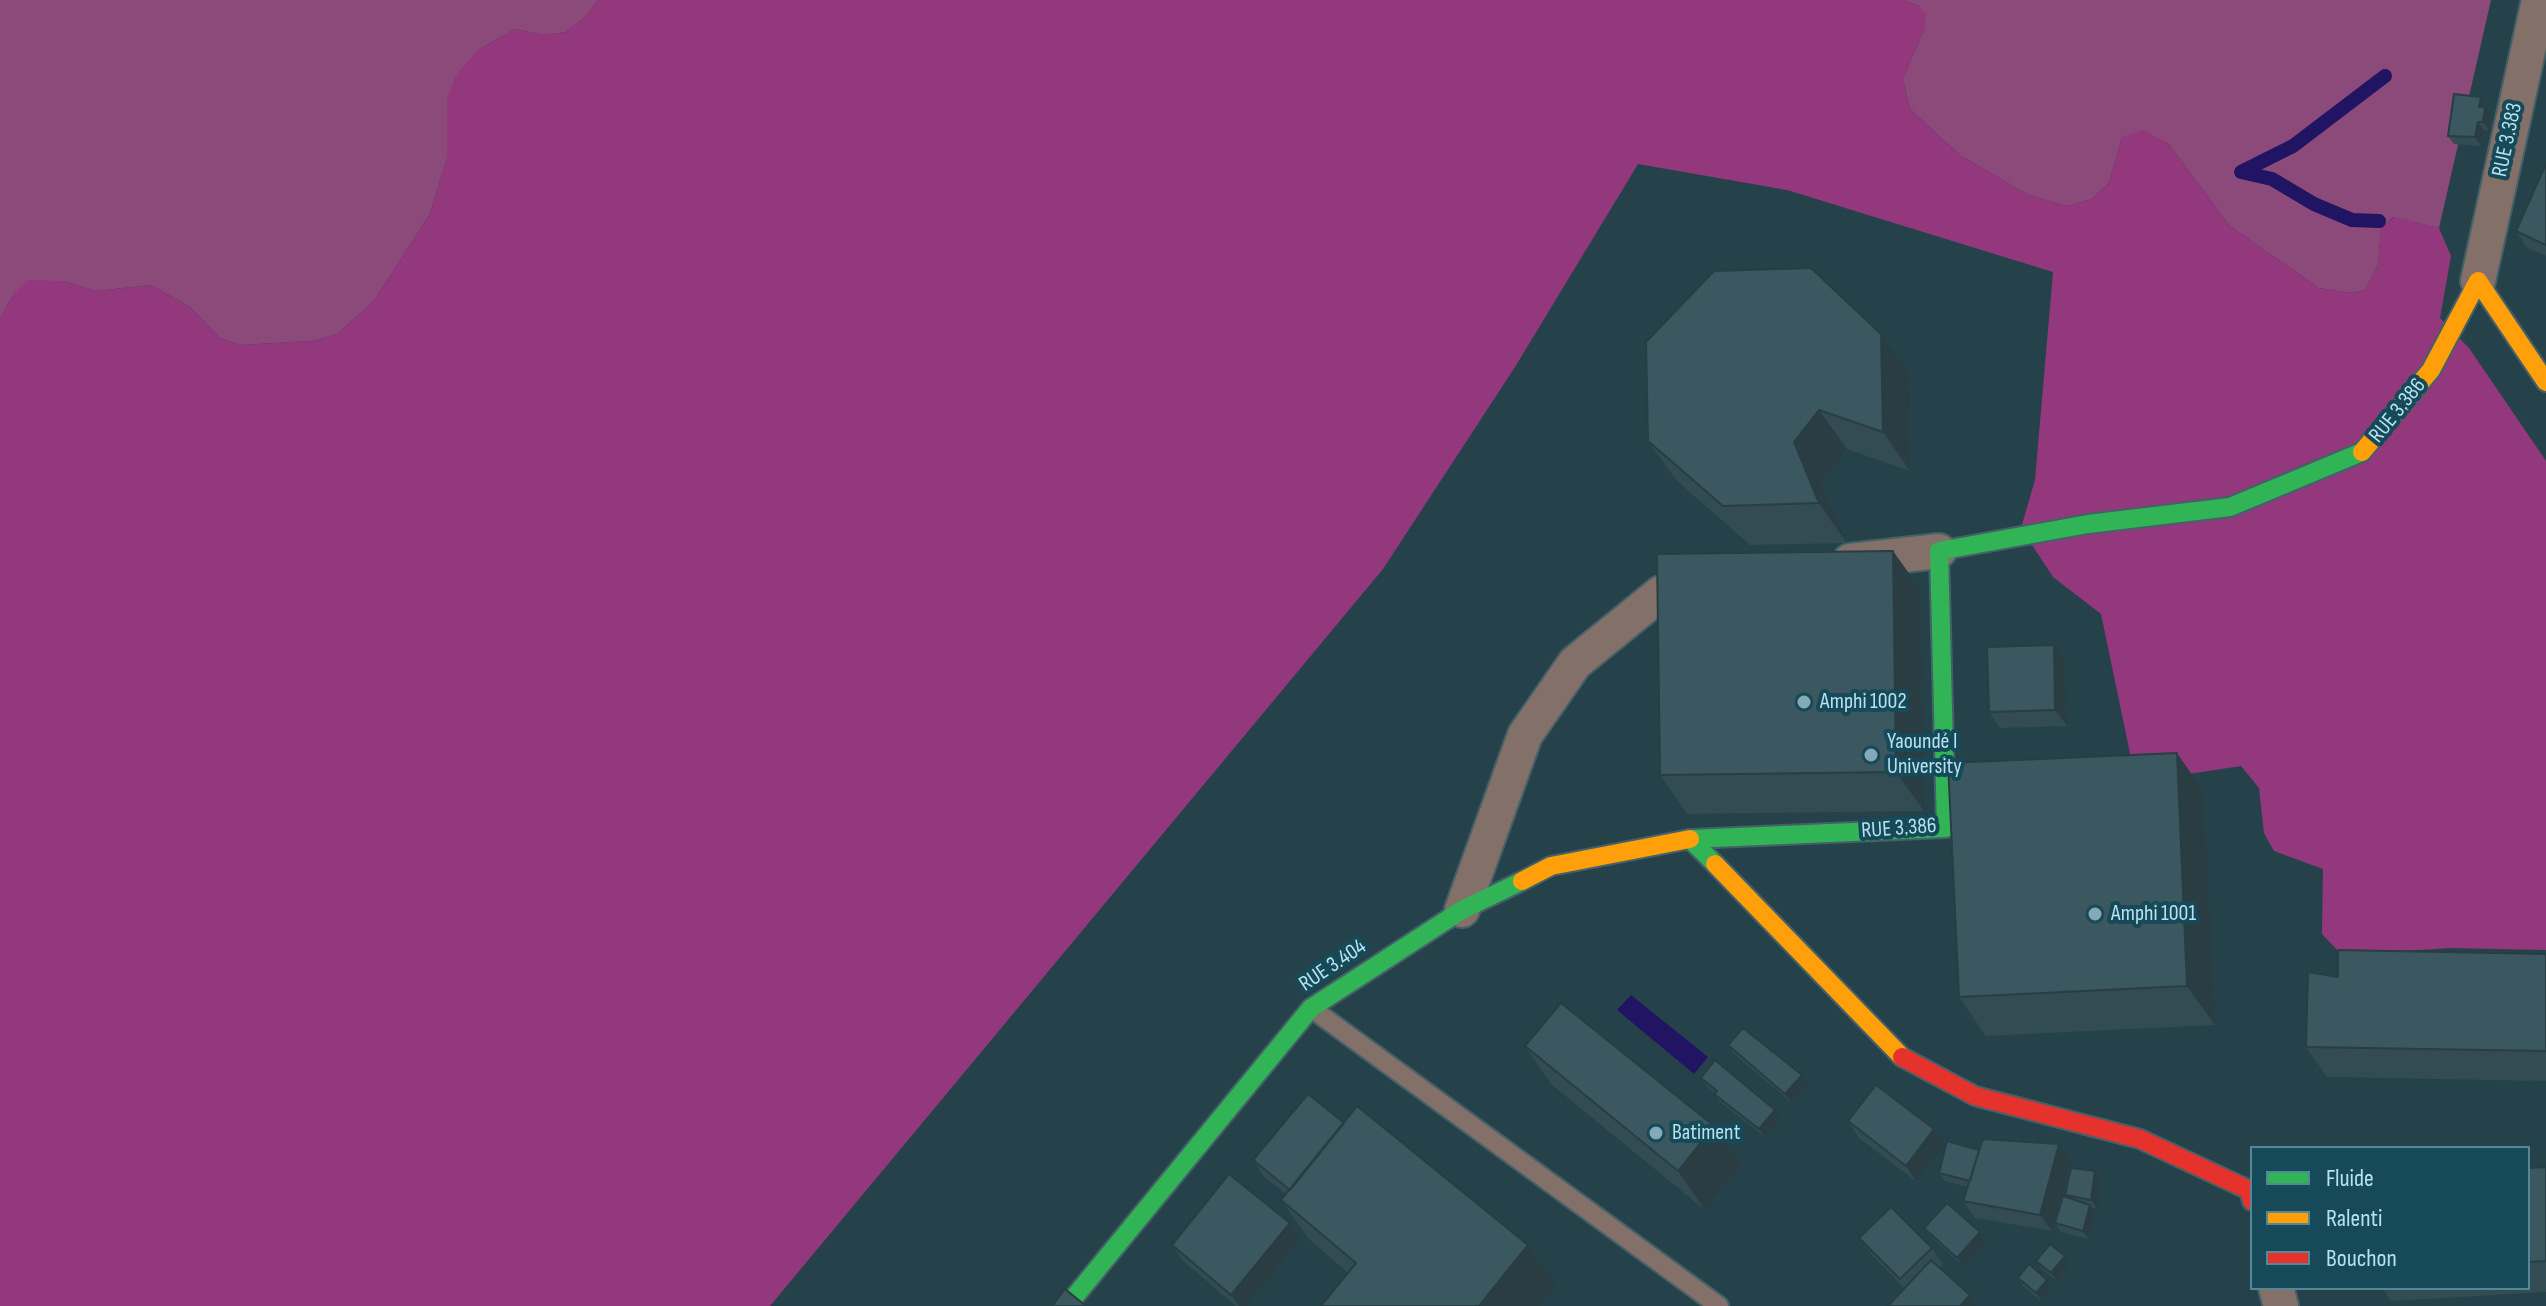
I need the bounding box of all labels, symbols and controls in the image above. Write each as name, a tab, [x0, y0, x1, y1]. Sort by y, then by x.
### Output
street label: RUE 3.383	[2487, 101, 2529, 179]
street label: RUE 3.386	[2364, 373, 2432, 449]
place label: Amphi 1002	[1820, 689, 1906, 715]
marker: Amphi 1002	[1795, 693, 1813, 711]
place label: Yaoundé I University	[1887, 729, 1962, 780]
marker: Yaoundé I University	[1862, 746, 1880, 764]
street label: RUE 3.386	[1861, 813, 1937, 845]
place label: Amphi 1001	[2111, 901, 2196, 927]
marker: Amphi 1001	[2086, 905, 2104, 923]
street label: RUE 3.404	[1295, 934, 1371, 998]
place label: Batiment	[1672, 1120, 1740, 1146]
marker: Batiment	[1647, 1124, 1665, 1142]
legend	[2250, 1146, 2530, 1290]
text: Fluide	[2326, 1164, 2374, 1193]
text: Ralenti	[2326, 1204, 2382, 1233]
text: Bouchon	[2326, 1244, 2397, 1273]

